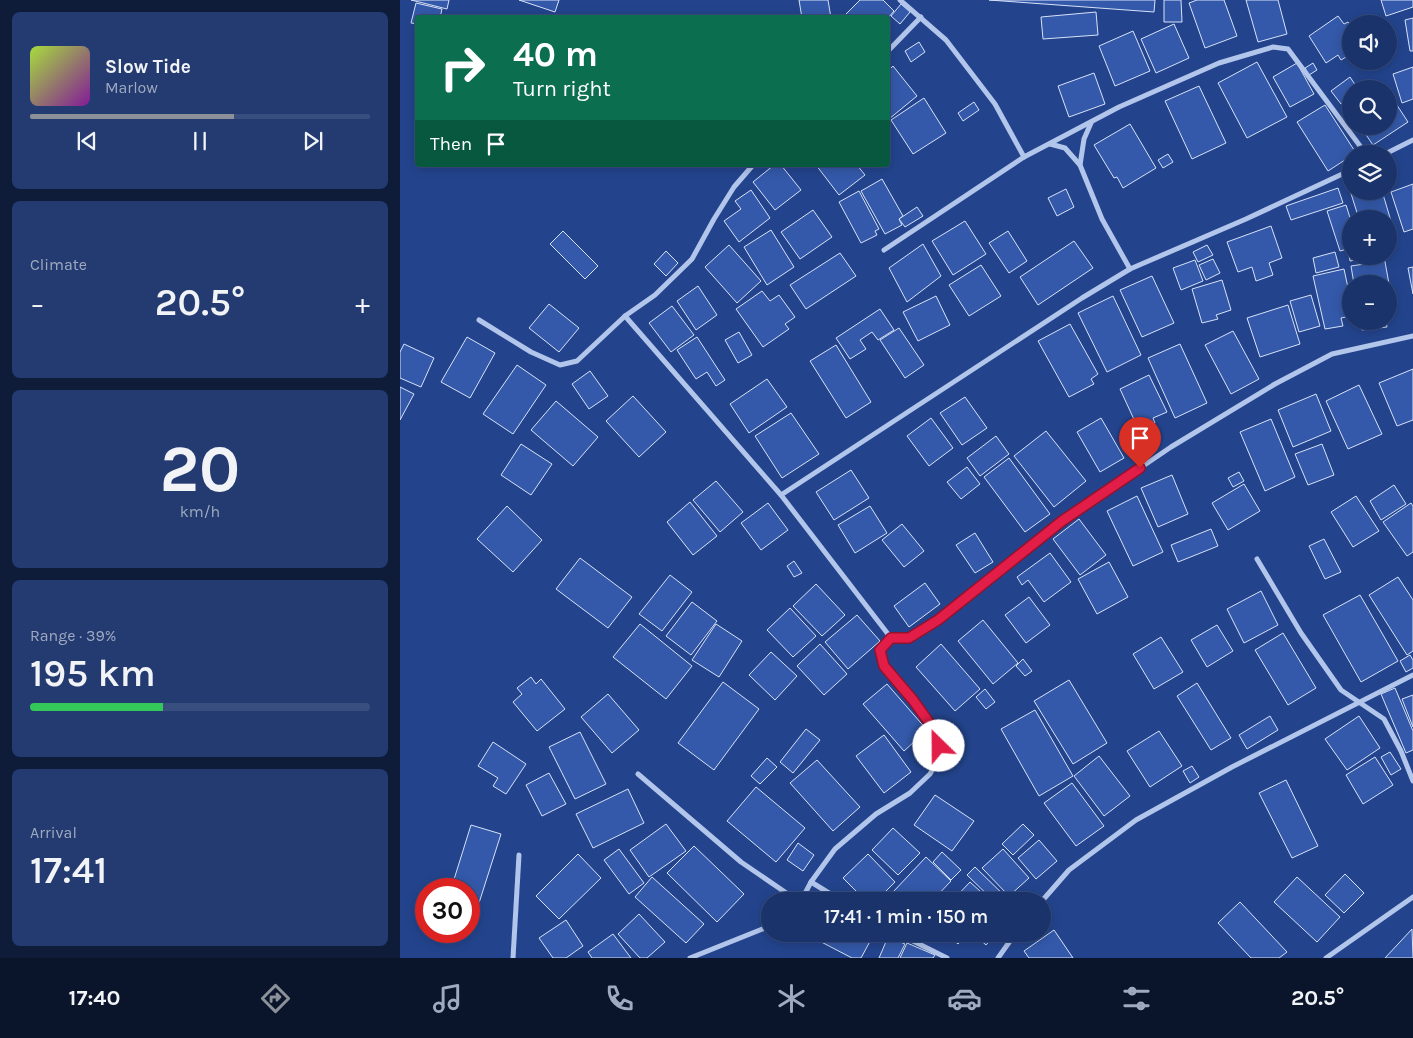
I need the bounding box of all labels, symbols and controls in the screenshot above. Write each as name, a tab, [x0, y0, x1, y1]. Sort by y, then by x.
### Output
map controls	[1342, 15, 1397, 330]
button: sound	[1342, 15, 1397, 70]
text: 40 m	[513, 34, 598, 75]
icon: right	[430, 35, 495, 100]
text: Slow Tide	[105, 56, 191, 78]
text: Turn right	[513, 76, 611, 102]
text: Marlow	[105, 78, 158, 97]
button: search	[1342, 80, 1397, 135]
icon: previous	[73, 127, 101, 155]
icon: pause	[186, 127, 214, 155]
icon: next	[299, 127, 327, 155]
icon: arrive	[482, 130, 510, 158]
text: Then	[430, 133, 472, 155]
button: layers	[1342, 145, 1397, 200]
button: +	[1342, 210, 1397, 265]
text: Climate	[30, 255, 87, 274]
button: −	[1342, 275, 1397, 330]
text: 20.5°	[155, 280, 245, 325]
text: −	[30, 287, 45, 320]
text: +	[355, 287, 370, 320]
pin	[1119, 417, 1161, 468]
icon: arrive	[1126, 424, 1154, 452]
text: 20	[160, 431, 240, 507]
text: km/h	[180, 502, 220, 521]
text: Range · 39%	[30, 626, 116, 645]
text: 195 km	[30, 651, 156, 696]
position arrow	[912, 719, 964, 771]
text: Arrival	[30, 823, 77, 842]
text: 17:41	[30, 848, 107, 893]
speed limit sign: 30	[415, 878, 480, 943]
text: 17:41 · 1 min · 150 m	[824, 906, 988, 928]
icon: directions	[258, 981, 293, 1016]
icon: music	[430, 981, 465, 1016]
icon: phone	[602, 981, 637, 1016]
icon: climate	[774, 981, 809, 1016]
icon: car	[947, 981, 982, 1016]
icon: filters	[1119, 981, 1154, 1016]
text: 17:40	[69, 985, 120, 1011]
text: 20.5°	[1291, 985, 1344, 1011]

